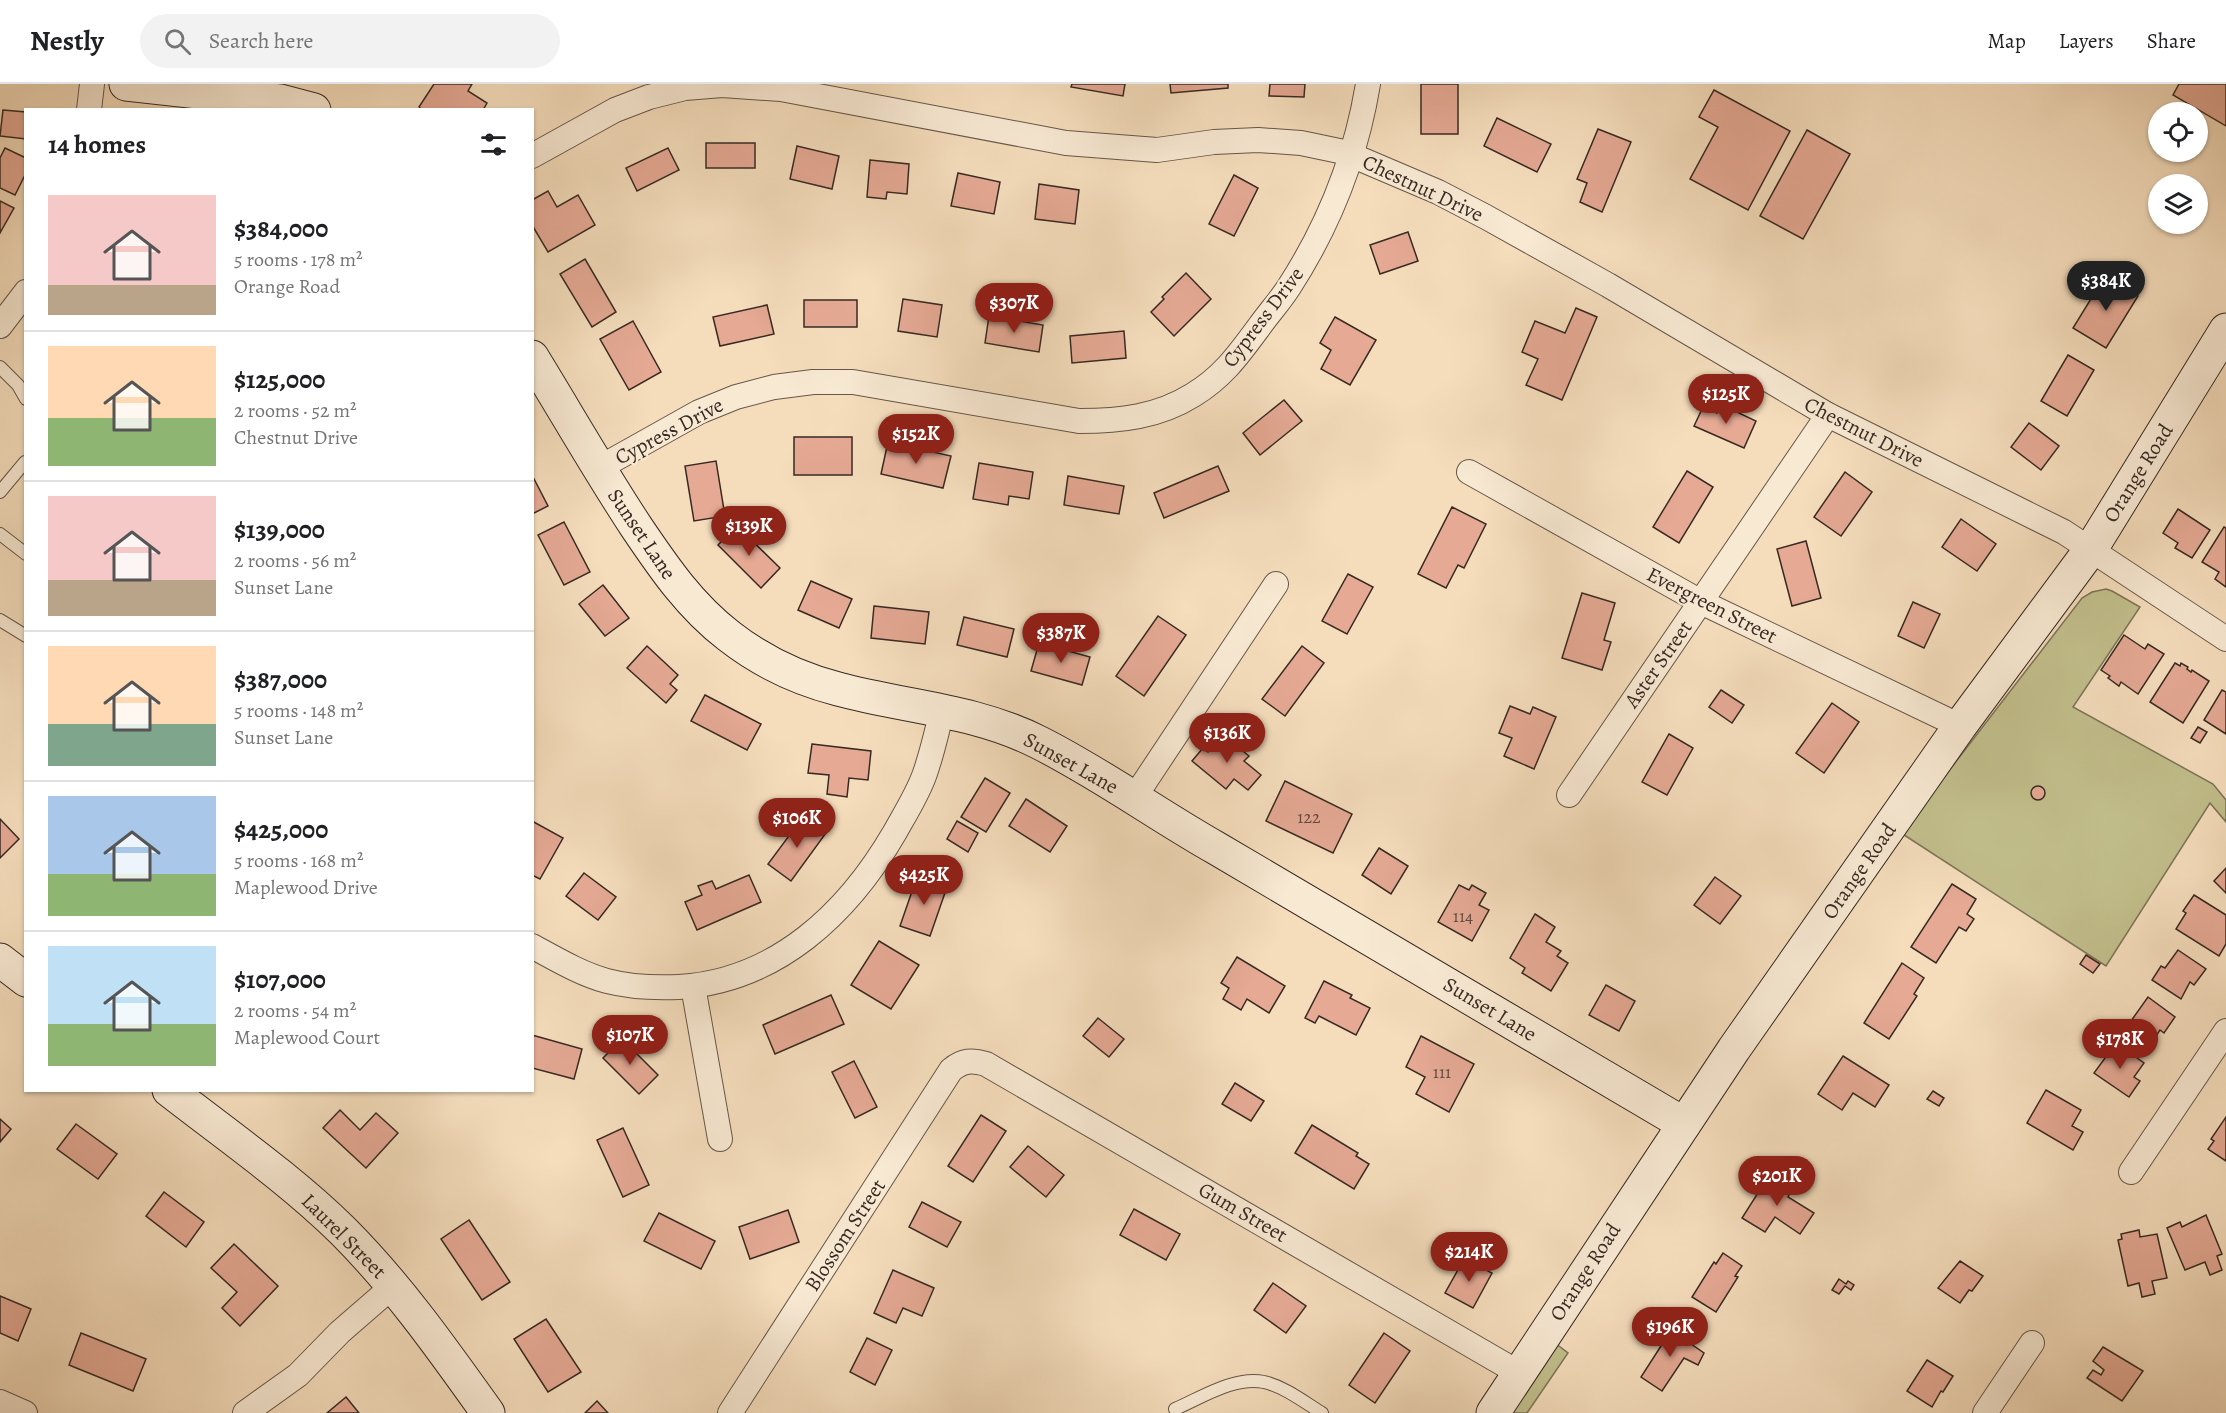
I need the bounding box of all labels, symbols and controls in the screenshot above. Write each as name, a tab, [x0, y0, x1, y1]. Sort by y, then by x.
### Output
search box	[140, 14, 560, 68]
text: Nestly	[30, 22, 104, 60]
icon: search	[161, 25, 194, 58]
text: Search here	[209, 26, 313, 56]
text: Map	[1987, 27, 2026, 55]
text: Layers	[2059, 27, 2114, 55]
text: Share	[2147, 27, 2196, 55]
map controls	[2148, 102, 2208, 234]
button: locate	[2148, 102, 2208, 162]
text: 14 homes	[48, 127, 146, 162]
icon: filters	[477, 128, 510, 161]
street label: Chestnut Drive	[1358, 148, 1488, 228]
button: layers	[2148, 174, 2208, 234]
text: $384,000	[234, 211, 328, 246]
icon: home	[96, 219, 168, 291]
text: 5 rooms · 178 m²	[234, 246, 363, 273]
street label: Cypress Drive	[1216, 261, 1310, 373]
pin: $384K	[2064, 261, 2148, 312]
text: $384K	[2081, 267, 2131, 294]
text: Orange Road	[234, 273, 340, 300]
pin: $307K	[972, 283, 1056, 334]
text: $307K	[989, 289, 1039, 316]
text: $125,000	[234, 362, 325, 397]
icon: home	[96, 370, 168, 442]
pin: $125K	[1684, 374, 1768, 425]
text: $125K	[1702, 380, 1750, 407]
street label: Chestnut Drive	[1800, 390, 1928, 474]
street label: Cypress Drive	[610, 391, 728, 471]
text: 2 rooms · 52 m²	[234, 397, 357, 424]
pin: $152K	[874, 414, 958, 465]
street label: Orange Road	[2097, 418, 2180, 528]
text: $152K	[892, 420, 940, 447]
text: Chestnut Drive	[234, 424, 358, 451]
street label: Sunset Lane	[601, 483, 683, 585]
pin: $139K	[707, 506, 791, 557]
text: $139,000	[234, 512, 325, 547]
text: $139K	[725, 512, 773, 539]
icon: home	[96, 520, 168, 592]
text: 2 rooms · 56 m²	[234, 547, 356, 574]
street label: Evergreen Street	[1642, 560, 1782, 650]
text: Sunset Lane	[234, 574, 333, 601]
pin: $387K	[1019, 613, 1103, 664]
street label: Aster Street	[1617, 615, 1698, 714]
text: $387K	[1036, 619, 1086, 646]
text: $387,000	[234, 662, 327, 697]
icon: home	[96, 670, 168, 742]
text: 5 rooms · 148 m²	[234, 697, 363, 724]
pin: $136K	[1185, 713, 1269, 764]
text: $136K	[1203, 719, 1251, 746]
text: Sunset Lane	[234, 724, 333, 751]
street label: Sunset Lane	[1019, 725, 1123, 801]
pin: $106K	[755, 798, 839, 849]
text: $106K	[772, 804, 822, 831]
house number: 122	[1297, 805, 1321, 829]
text: $425,000	[234, 812, 328, 847]
street label: Orange Road	[1816, 817, 1903, 925]
icon: home	[96, 820, 168, 892]
text: 5 rooms · 168 m²	[234, 847, 363, 874]
pin: $425K	[882, 855, 966, 906]
text: $425K	[899, 861, 949, 888]
text: Maplewood Drive	[234, 874, 378, 901]
house number: 114	[1453, 904, 1473, 928]
text: $107,000	[234, 962, 326, 997]
icon: home	[96, 970, 168, 1042]
street label: Sunset Lane	[1438, 970, 1542, 1048]
text: 2 rooms · 54 m²	[234, 997, 356, 1024]
pin: $107K	[588, 1015, 672, 1066]
pin: $178K	[2078, 1019, 2162, 1070]
text: $107K	[606, 1021, 654, 1048]
text: Maplewood Court	[234, 1024, 380, 1051]
text: $178K	[2096, 1025, 2144, 1052]
house number: 111	[1433, 1060, 1451, 1084]
pin: $201K	[1735, 1156, 1819, 1207]
text: $201K	[1752, 1162, 1802, 1189]
street label: Blossom Street	[798, 1173, 892, 1297]
street label: Gum Street	[1193, 1175, 1293, 1249]
street label: Laurel Street	[295, 1187, 393, 1285]
street label: Orange Road	[1543, 1217, 1627, 1326]
pin: $214K	[1427, 1232, 1511, 1283]
text: $214K	[1445, 1238, 1493, 1265]
pin: $196K	[1628, 1307, 1712, 1358]
text: $196K	[1646, 1313, 1694, 1340]

